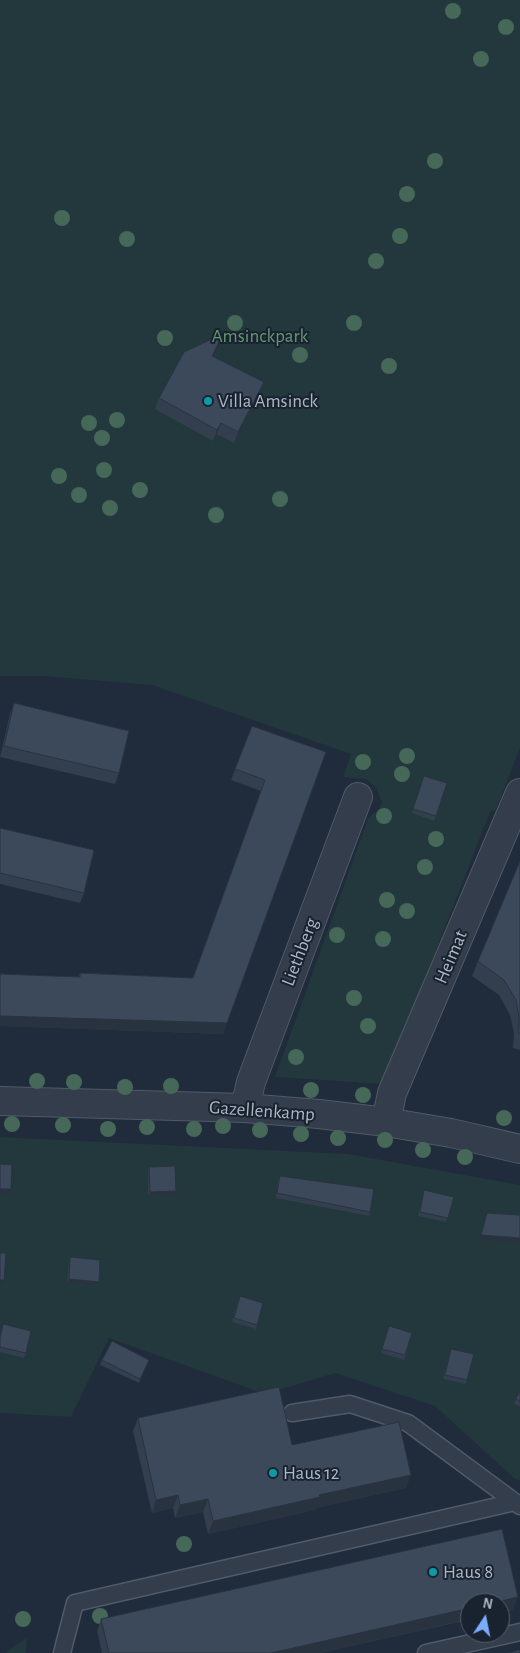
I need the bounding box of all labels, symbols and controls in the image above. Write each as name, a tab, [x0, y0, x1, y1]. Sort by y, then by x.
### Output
park label: Amsinckpark	[212, 325, 308, 347]
place label: Villa Amsinck	[218, 390, 318, 412]
marker: Villa Amsinck	[202, 395, 214, 407]
street label: Liethberg	[277, 915, 323, 989]
street label: Heimat	[430, 927, 472, 987]
street label: Gazellenkamp	[208, 1096, 316, 1126]
place label: Haus 12	[283, 1462, 339, 1484]
marker: Haus 12	[267, 1467, 279, 1479]
place label: Haus 8	[443, 1561, 493, 1583]
marker: Haus 8	[427, 1566, 439, 1578]
north arrow	[460, 1593, 510, 1643]
text: N	[482, 1596, 494, 1612]

